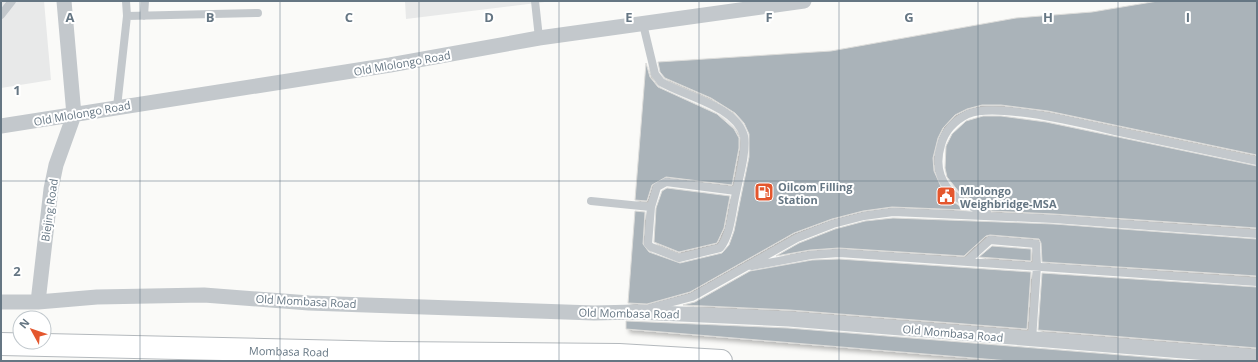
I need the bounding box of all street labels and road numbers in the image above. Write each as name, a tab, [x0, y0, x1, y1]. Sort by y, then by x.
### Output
street label: Old Mlolongo Road	[352, 47, 452, 79]
street label: Old Mlolongo Road	[32, 97, 132, 129]
street label: Biejing Road	[37, 178, 61, 242]
street label: Old Mombasa Road	[255, 291, 357, 311]
street label: Old Mombasa Road	[578, 305, 680, 321]
street label: Old Mombasa Road	[902, 321, 1004, 345]
street label: Mombasa Road	[249, 342, 329, 359]

